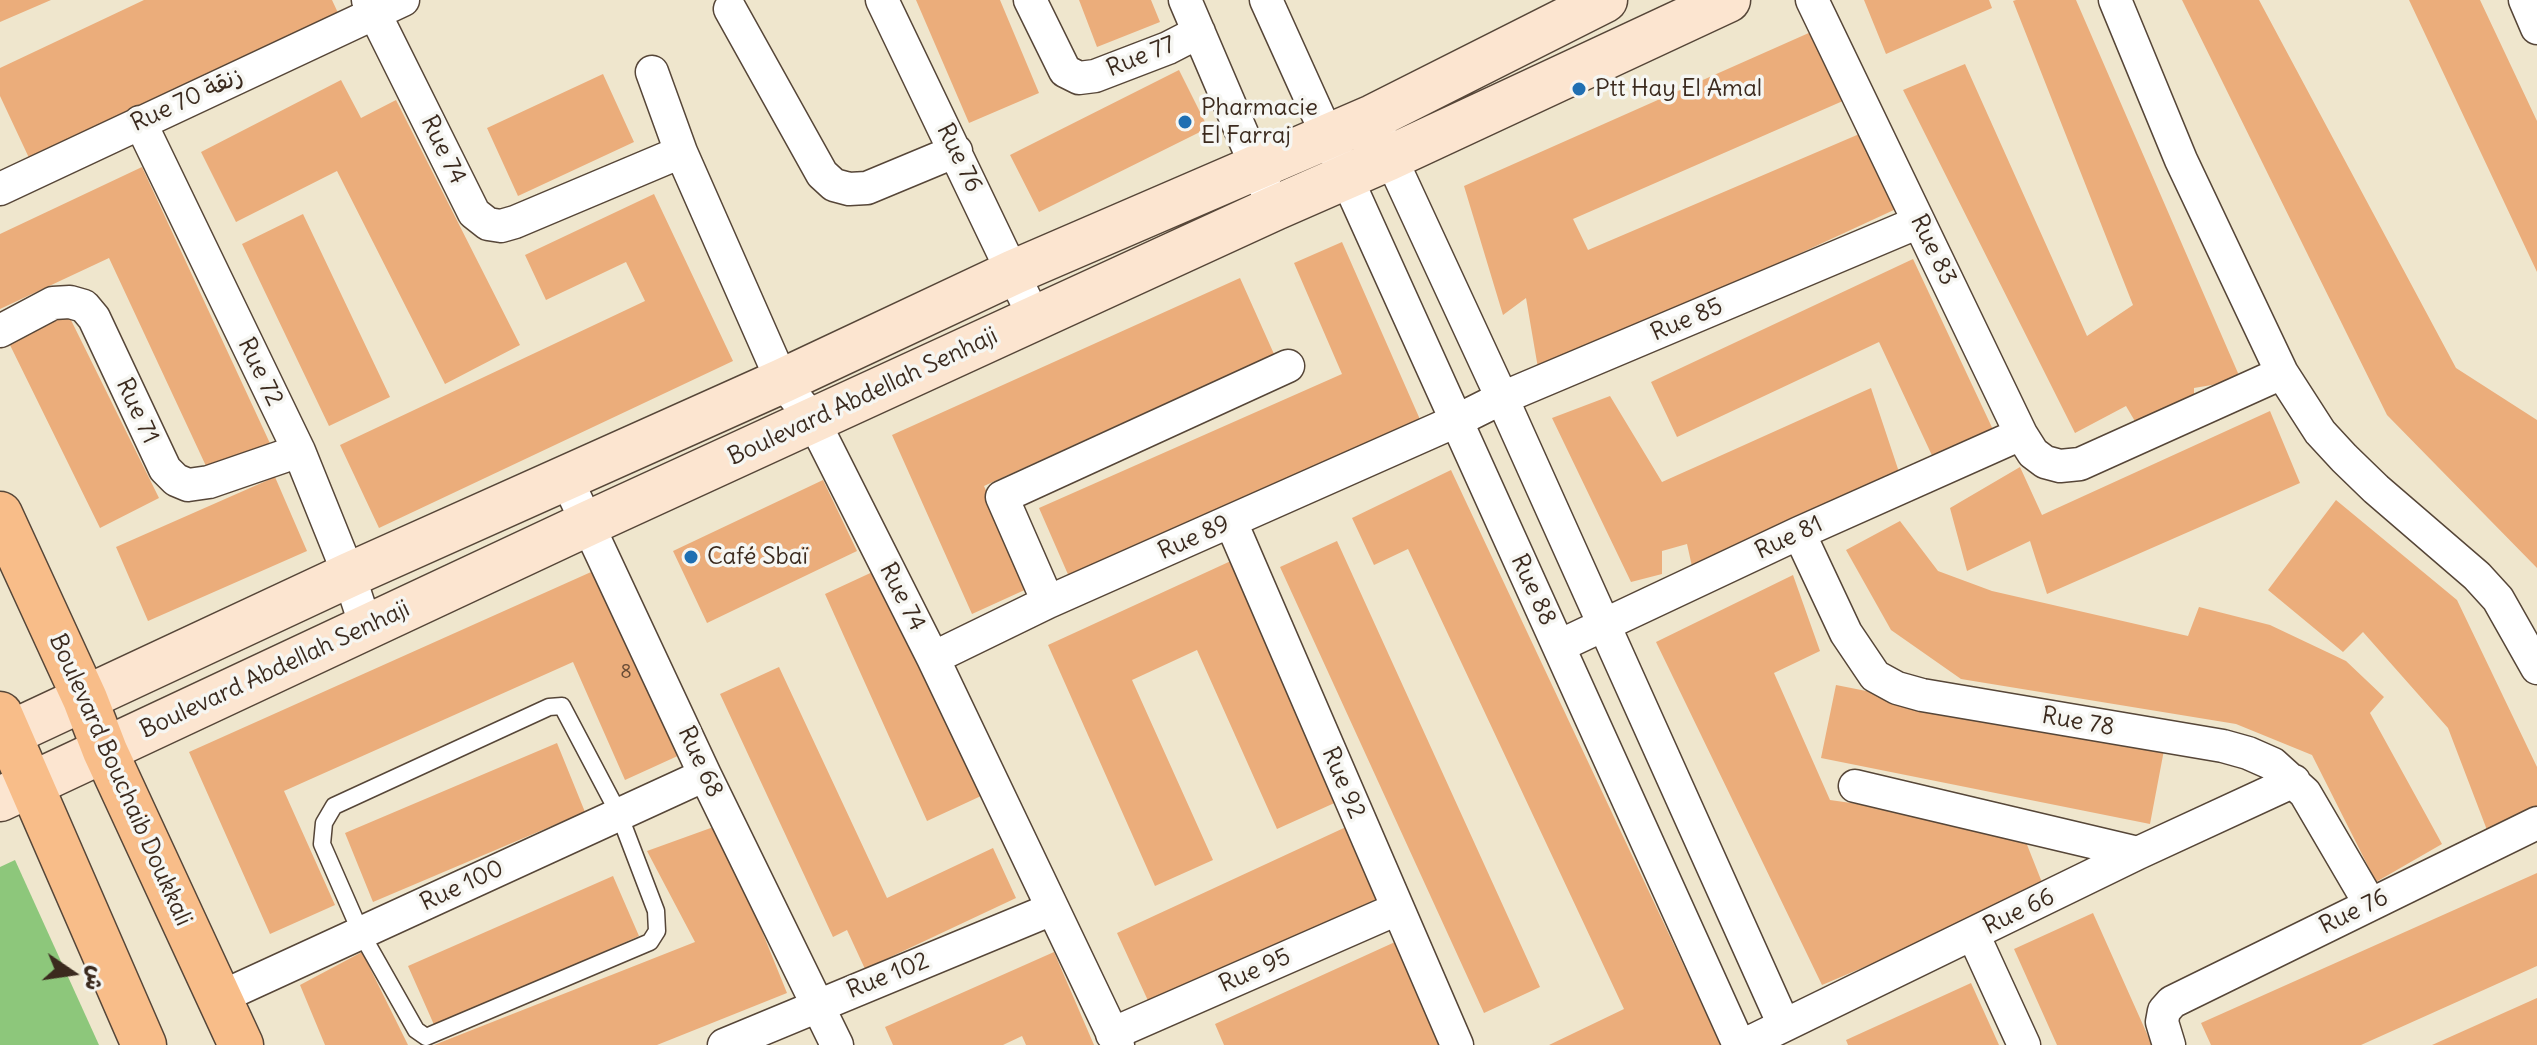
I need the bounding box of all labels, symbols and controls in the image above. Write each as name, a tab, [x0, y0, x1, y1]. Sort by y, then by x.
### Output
street label: Rue 77	[1103, 30, 1179, 84]
street label: Rue 70 زنقة	[126, 62, 248, 138]
place label: Ptt Hay El Amal	[1595, 75, 1762, 103]
marker: Ptt Hay El Amal	[1570, 80, 1588, 98]
place label: Pharmacie El Farraj	[1201, 94, 1318, 150]
street label: Rue 74	[414, 111, 472, 189]
marker: Pharmacie El Farraj	[1176, 113, 1194, 131]
street label: Rue 76	[930, 119, 988, 197]
street label: Rue 83	[1904, 210, 1962, 290]
street label: Rue 85	[1647, 292, 1727, 348]
street label: Boulevard Abdellah Senhaji	[724, 322, 1002, 472]
street label: Rue 72	[231, 333, 289, 411]
street label: Rue 71	[109, 374, 165, 448]
street label: Rue 89	[1154, 510, 1234, 566]
street label: Rue 81	[1751, 510, 1827, 566]
place label: Café Sbaï	[707, 543, 808, 571]
marker: Café Sbaï	[682, 548, 700, 566]
street label: Rue 88	[1504, 550, 1562, 630]
street label: Rue 74	[873, 558, 931, 636]
street label: Boulevard Abdellah Senhaji	[136, 595, 414, 745]
street label: Boulevard Bouchaib Doukkali	[42, 630, 198, 930]
house number: 8	[620, 660, 632, 684]
street label: Rue 78	[2039, 701, 2117, 743]
street label: Rue 68	[671, 722, 729, 802]
street label: Rue 92	[1315, 743, 1371, 823]
street label: Rue 100	[416, 854, 508, 918]
street label: Rue 66	[1979, 883, 2059, 941]
street label: Rue 76	[2315, 883, 2393, 941]
north arrow	[32, 933, 112, 1013]
street label: Rue 95	[1215, 943, 1295, 999]
street label: Rue 102	[843, 947, 933, 1005]
text: ش	[79, 963, 112, 993]

